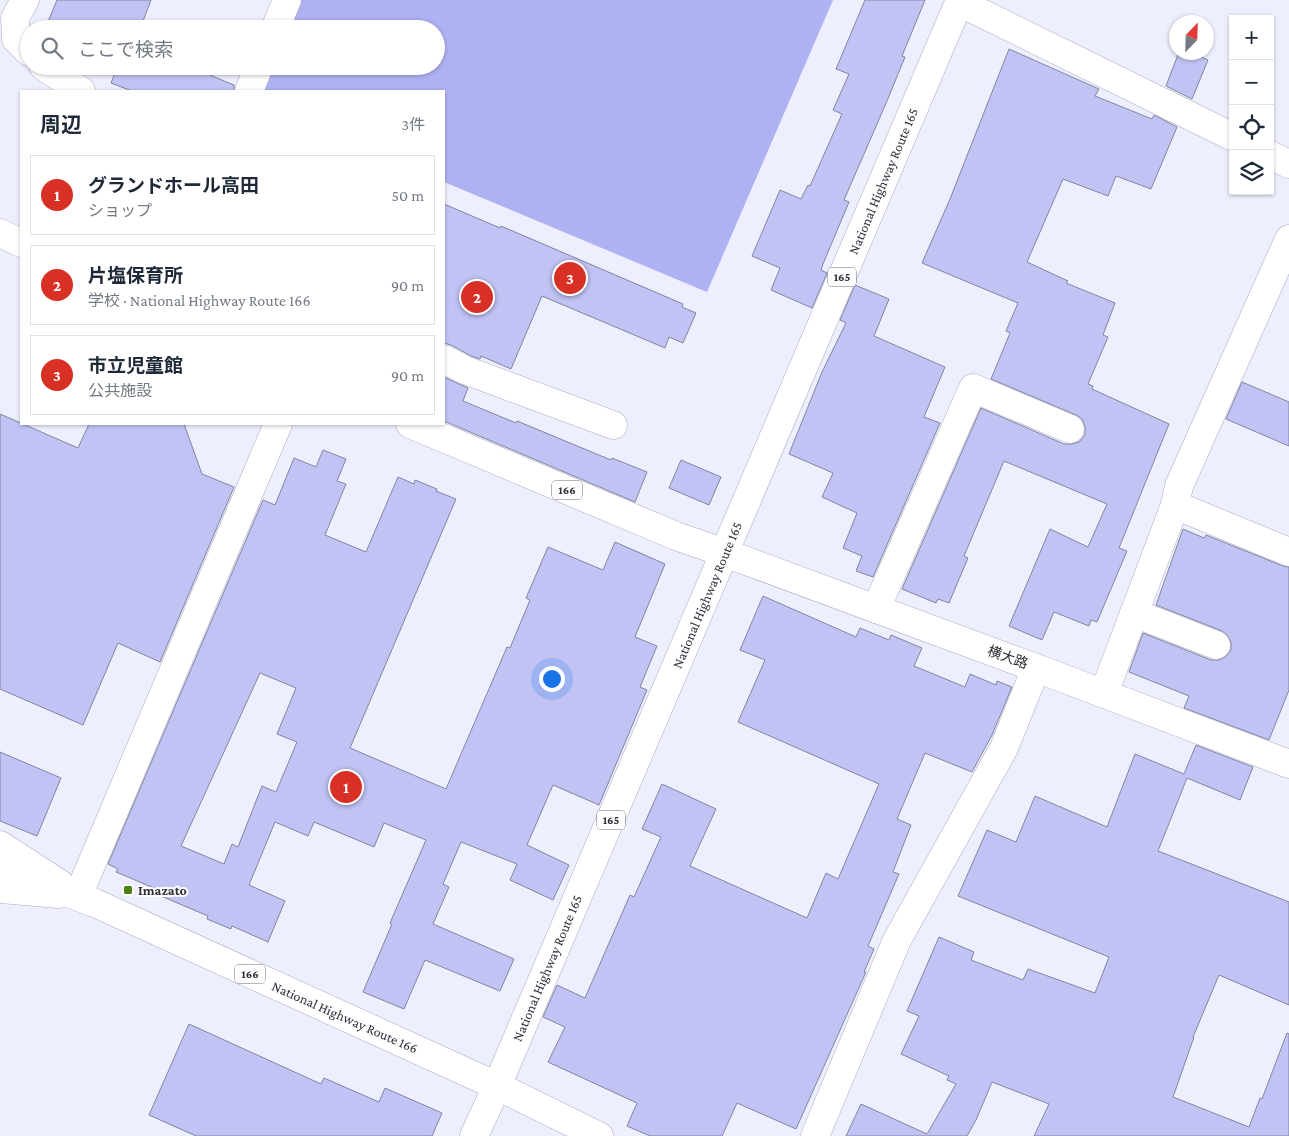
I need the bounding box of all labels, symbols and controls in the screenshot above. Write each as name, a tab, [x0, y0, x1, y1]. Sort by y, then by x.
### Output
north arrow	[1169, 15, 1214, 60]
map controls	[1229, 15, 1274, 195]
button: +	[1229, 15, 1274, 60]
search box	[20, 20, 445, 75]
icon: search	[38, 34, 66, 62]
text: ここで検索	[78, 39, 173, 60]
button: −	[1229, 60, 1274, 105]
street label: National Highway Route 165	[845, 105, 921, 257]
button: locate	[1229, 105, 1274, 150]
text: 周辺	[40, 113, 82, 137]
text: 3件	[401, 116, 425, 133]
button: layers	[1229, 150, 1274, 195]
text: グランドホール高田	[88, 175, 259, 196]
text: 1	[54, 187, 60, 204]
text: 50 m	[392, 187, 424, 204]
text: ショップ	[88, 202, 152, 219]
pin: 3	[554, 259, 586, 297]
text: 片塩保育所	[88, 265, 183, 286]
road number: 165	[828, 268, 856, 286]
text: 2	[53, 277, 61, 294]
text: 90 m	[391, 277, 424, 294]
pin: 2	[461, 278, 493, 316]
text: 学校 · National Highway Route 166	[88, 292, 311, 309]
text: 市立児童館	[88, 355, 183, 376]
text: 3	[53, 367, 61, 384]
text: 90 m	[391, 367, 424, 384]
text: 公共施設	[88, 382, 152, 399]
road number: 166	[552, 480, 582, 500]
street label: National Highway Route 165	[669, 519, 745, 671]
street label: 横大路	[986, 642, 1030, 672]
your location	[539, 666, 565, 692]
pin: 1	[330, 768, 362, 806]
road number: 165	[597, 810, 625, 830]
place label: Imazato	[138, 882, 187, 898]
marker: Imazato	[122, 884, 134, 896]
street label: National Highway Route 165	[509, 892, 585, 1044]
road number: 166	[235, 964, 265, 984]
street label: National Highway Route 166	[270, 978, 420, 1056]

